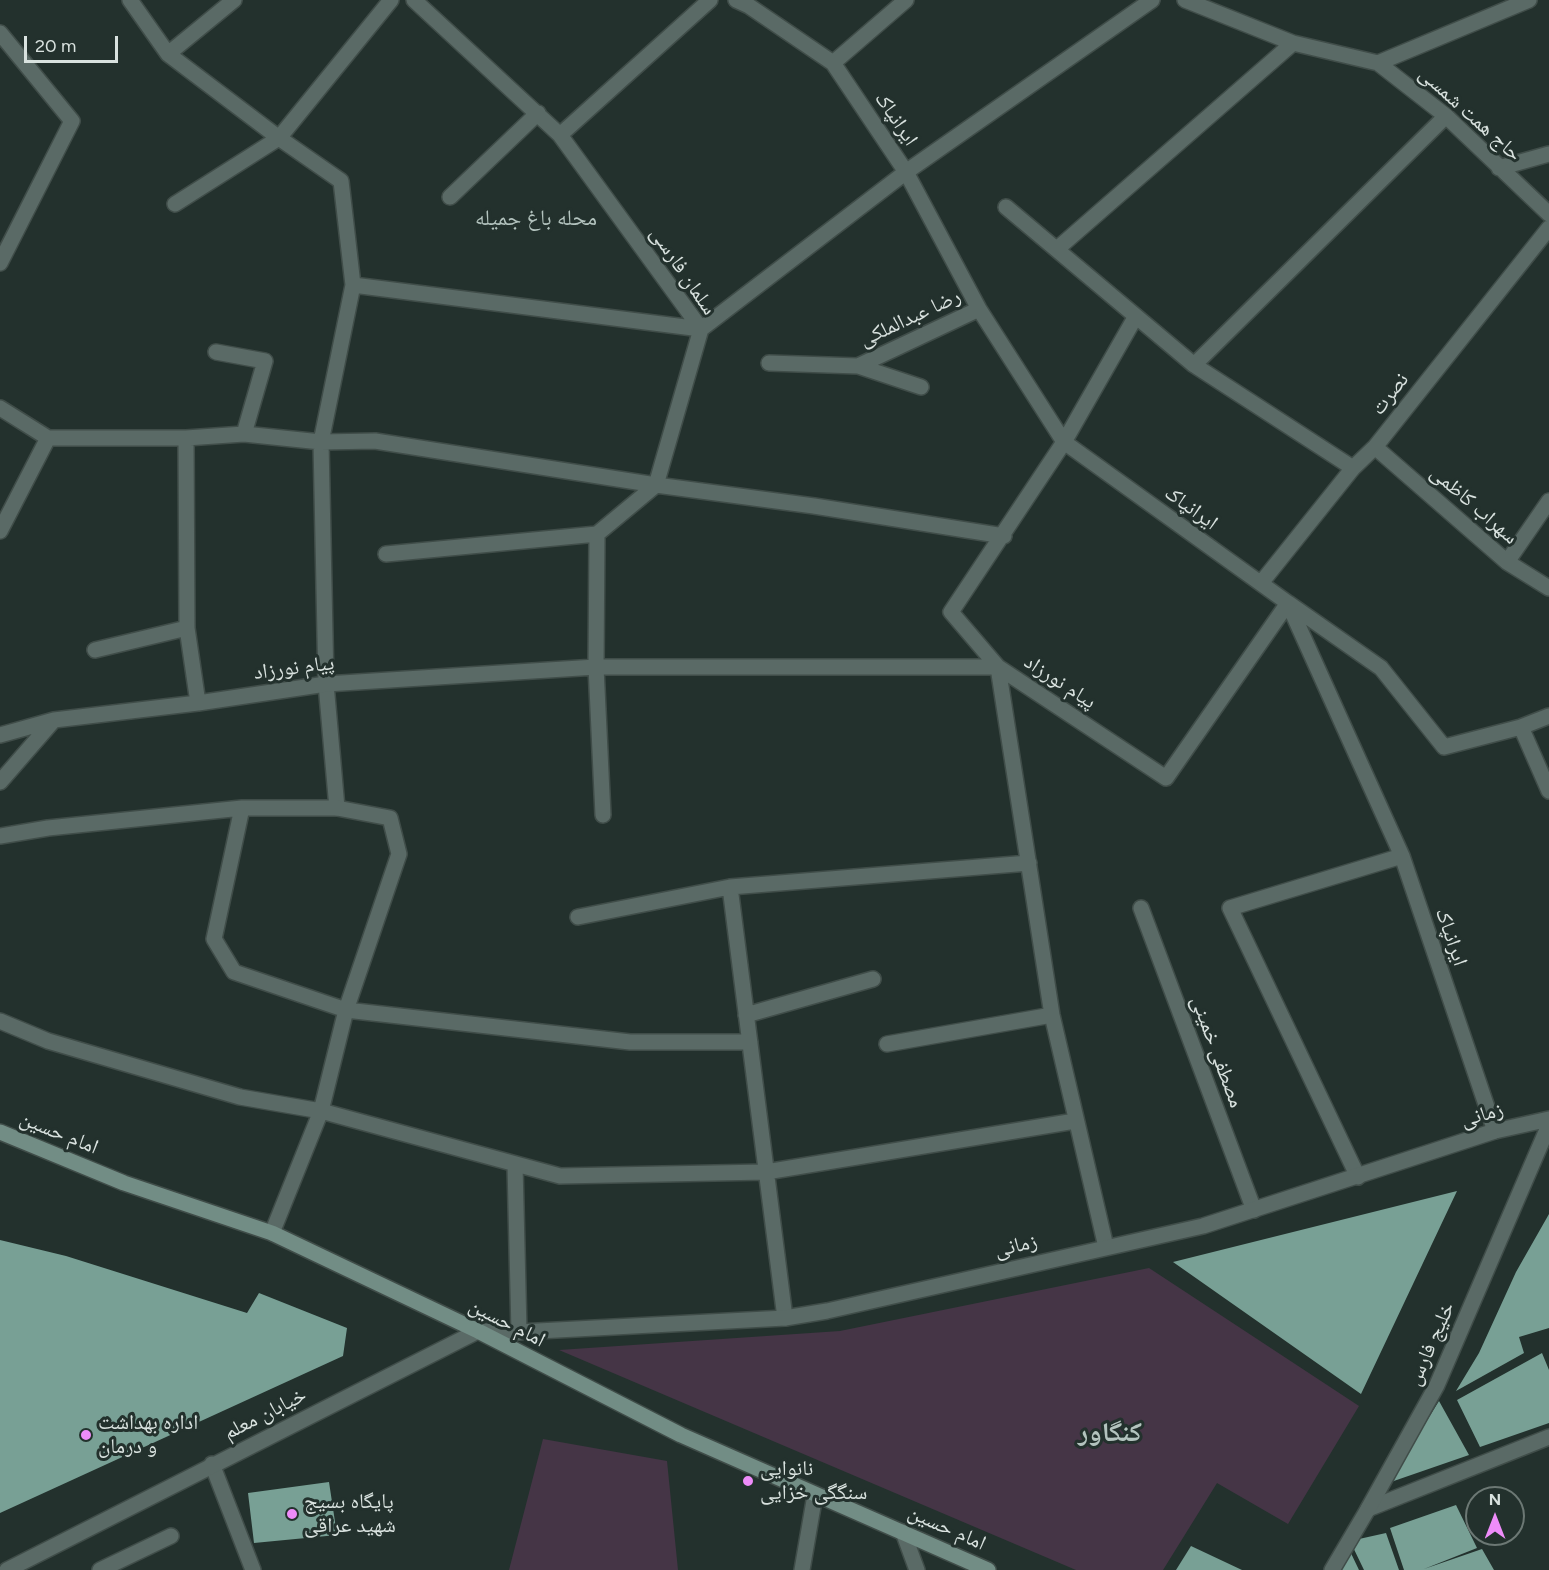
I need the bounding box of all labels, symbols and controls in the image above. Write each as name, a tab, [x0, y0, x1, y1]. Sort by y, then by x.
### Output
scale bar	[27, 24, 122, 62]
text: 20 m	[35, 35, 76, 57]
street label: حاج همت شمسی	[1413, 61, 1527, 167]
street label: ایرانپاک	[869, 87, 923, 151]
district label: محله باغ‌ جمیله	[475, 206, 597, 232]
street label: سلمان فارسی	[644, 222, 722, 320]
street label: رضا عبدالملکی	[855, 284, 965, 352]
street label: نصرت	[1366, 368, 1414, 420]
street label: سهراب کاظمی	[1425, 460, 1523, 550]
street label: ایرانپاک	[1160, 480, 1222, 536]
street label: پیام نورزاد	[1019, 649, 1101, 715]
street label: پیام نورزاد	[252, 651, 336, 685]
street label: ایرانپاک	[1429, 905, 1473, 969]
street label: مصطفی خمینی	[1185, 993, 1249, 1111]
street label: زمانی	[1458, 1097, 1506, 1133]
street label: امام حسین	[16, 1106, 102, 1160]
street label: زمانی	[992, 1229, 1040, 1263]
street label: امام حسین	[465, 1293, 549, 1353]
street label: خلیج فارس	[1401, 1298, 1461, 1390]
street label: خیابان معلم	[219, 1382, 311, 1446]
place label: اداره بهداشت و درمان	[98, 1410, 198, 1460]
district label: کنگاور	[1078, 1417, 1142, 1449]
marker: اداره بهداشت و درمان	[79, 1428, 93, 1442]
place label: نانوایی سنگگی خزایی	[760, 1456, 867, 1506]
marker: نانوایی سنگگی خزایی	[741, 1474, 755, 1488]
north arrow	[1465, 1486, 1525, 1546]
place label: پایگاه بسیج شهید عراقی	[304, 1489, 396, 1539]
text: N	[1489, 1490, 1501, 1509]
street label: امام حسین	[904, 1500, 990, 1556]
marker: پایگاه بسیج شهید عراقی	[285, 1507, 299, 1521]

